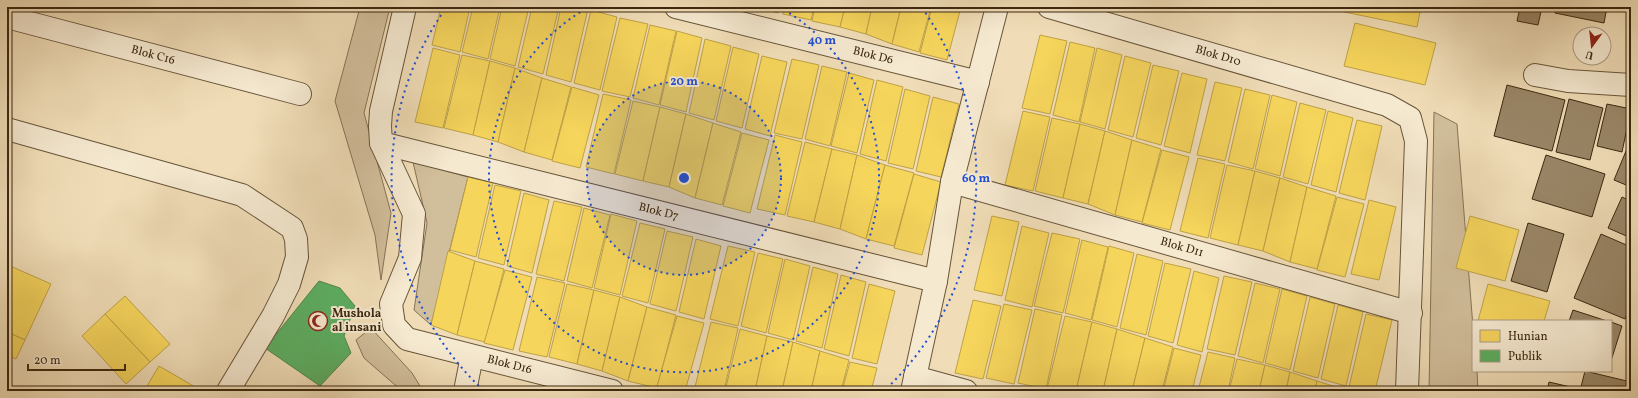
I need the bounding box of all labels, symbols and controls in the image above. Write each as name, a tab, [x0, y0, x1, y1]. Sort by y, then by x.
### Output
north arrow	[1572, 26, 1612, 66]
text: 40 m	[808, 33, 837, 49]
street label: Blok C16	[129, 42, 177, 69]
street label: Blok D10	[1193, 42, 1243, 70]
street label: Blok D6	[851, 43, 895, 69]
text: U	[1584, 46, 1595, 62]
text: 20 m	[670, 74, 698, 90]
centre of rings	[677, 171, 691, 185]
text: 60 m	[962, 171, 990, 187]
street label: Blok D7	[637, 199, 680, 225]
street label: Blok D11	[1158, 234, 1205, 261]
place label: Mushola al insani	[332, 306, 382, 336]
mosque icon: Mushola al insani	[307, 310, 329, 332]
legend	[1472, 320, 1612, 372]
text: Hunian	[1508, 329, 1548, 345]
scale bar	[28, 346, 125, 372]
text: Publik	[1508, 349, 1542, 365]
street label: Blok D16	[485, 352, 534, 378]
text: 20 m	[34, 353, 61, 369]

